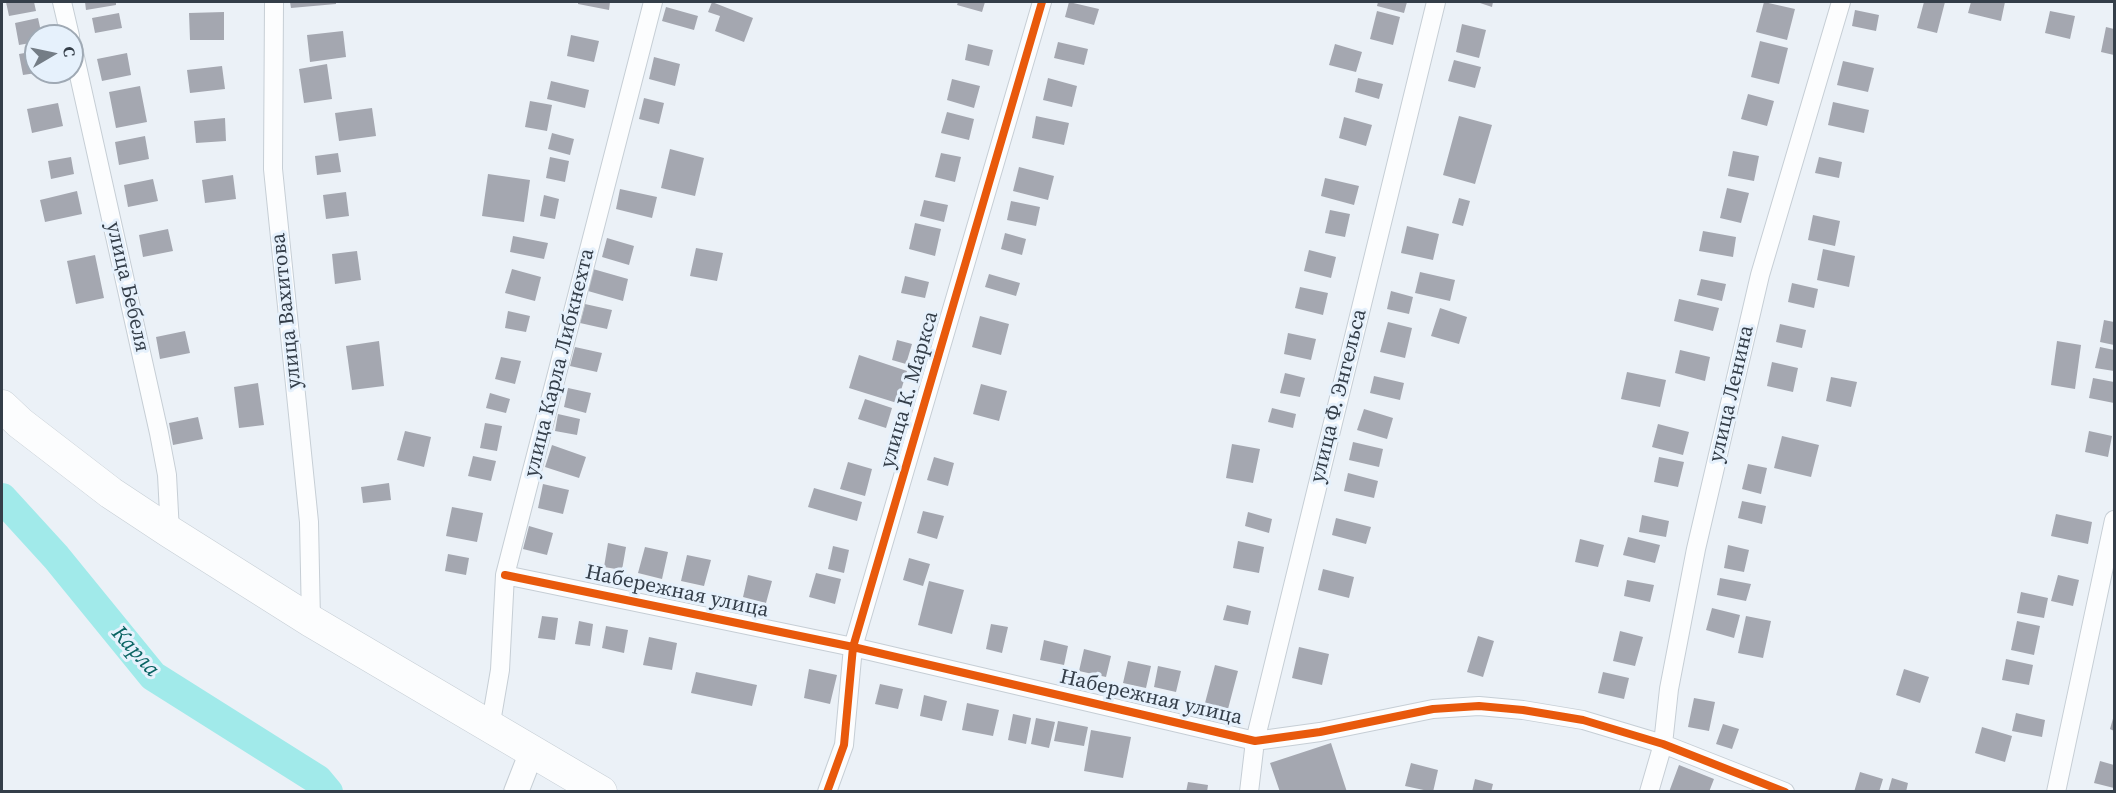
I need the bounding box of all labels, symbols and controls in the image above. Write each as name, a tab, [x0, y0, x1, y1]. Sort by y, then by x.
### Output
north arrow	[24, 24, 84, 84]
text: С	[58, 45, 81, 58]
street label: улица Бебеля	[100, 220, 154, 354]
street label: улица Вахитова	[266, 232, 308, 390]
street label: улица Карла Либкнехта	[519, 246, 601, 480]
street label: улица Ф. Энгельса	[1305, 306, 1373, 486]
street label: улица К. Маркса	[876, 309, 944, 471]
street label: улица Ленина	[1704, 323, 1760, 465]
street label: Набережная улица	[583, 560, 771, 624]
water label: Карла	[105, 621, 165, 683]
street label: Набережная улица	[1057, 665, 1245, 731]

